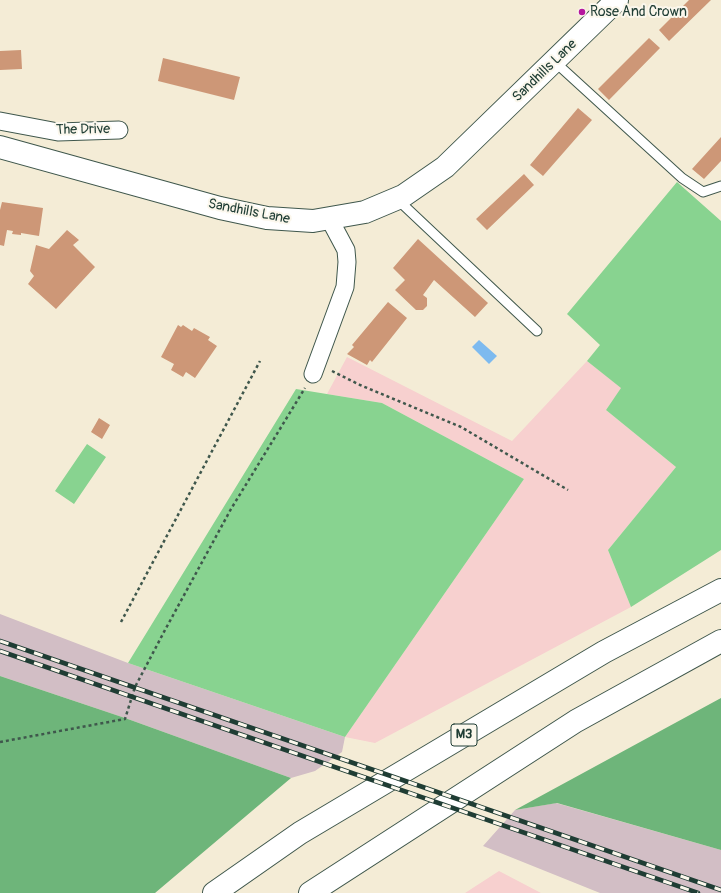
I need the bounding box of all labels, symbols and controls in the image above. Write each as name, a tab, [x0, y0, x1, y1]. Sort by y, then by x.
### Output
place label: Rose And Crown	[590, 4, 687, 20]
marker: Rose And Crown	[577, 7, 587, 17]
street label: Sandhills Lane	[509, 36, 581, 106]
street label: The Drive	[56, 121, 110, 139]
street label: Sandhills Lane	[207, 196, 291, 228]
road number: M3	[451, 724, 477, 746]

